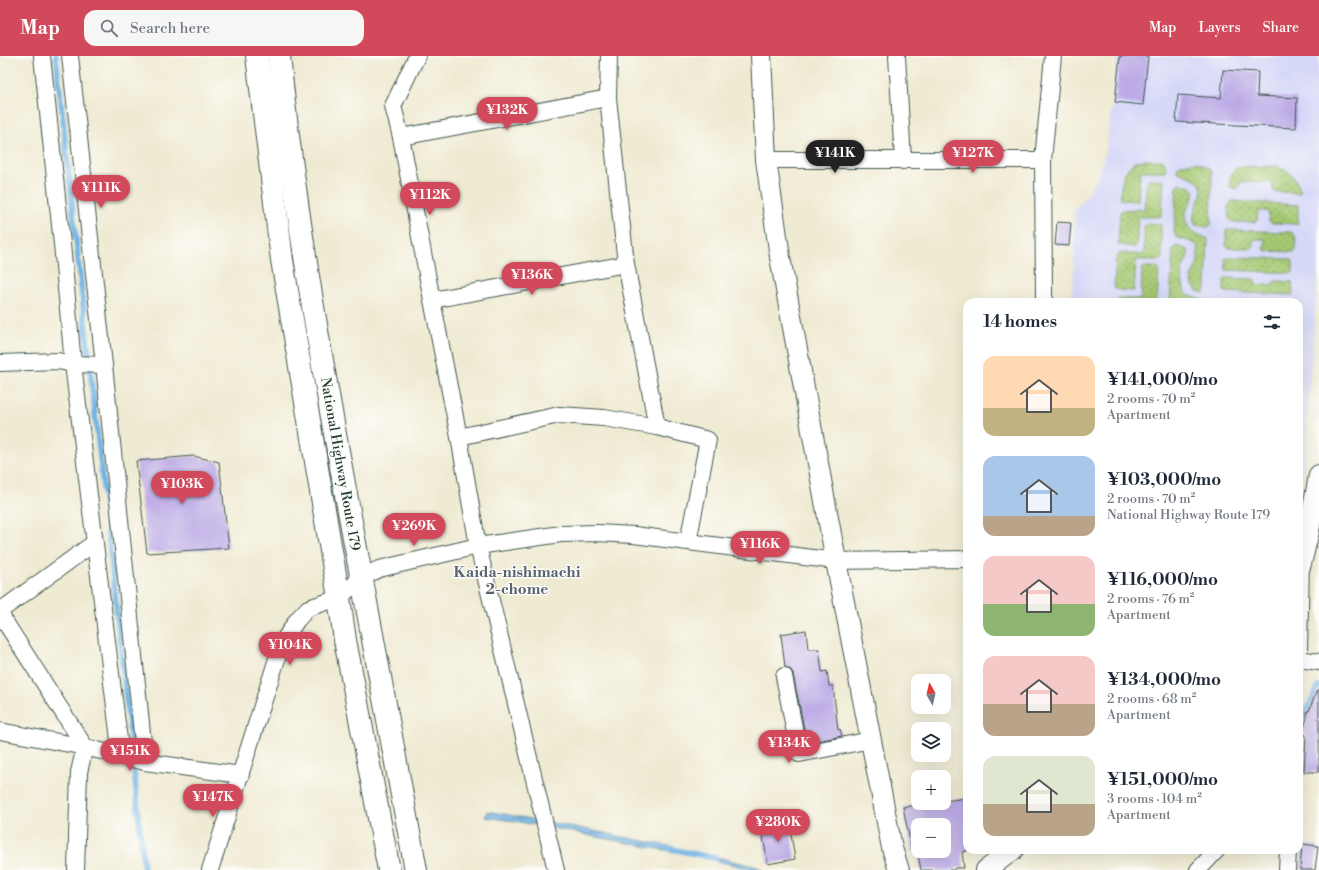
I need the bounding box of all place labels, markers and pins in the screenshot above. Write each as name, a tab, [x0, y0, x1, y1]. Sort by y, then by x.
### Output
pin: ¥132K	[479, 97, 535, 131]
pin: ¥141K	[807, 140, 863, 174]
pin: ¥127K	[945, 140, 1001, 174]
pin: ¥111K	[73, 175, 129, 209]
pin: ¥112K	[402, 182, 458, 216]
pin: ¥136K	[504, 262, 560, 296]
pin: ¥103K	[154, 471, 210, 505]
pin: ¥269K	[386, 513, 442, 547]
pin: ¥116K	[732, 531, 788, 565]
pin: ¥104K	[262, 632, 318, 666]
pin: ¥134K	[761, 730, 817, 764]
pin: ¥151K	[102, 738, 158, 772]
pin: ¥147K	[185, 784, 241, 818]
pin: ¥280K	[750, 809, 806, 843]

